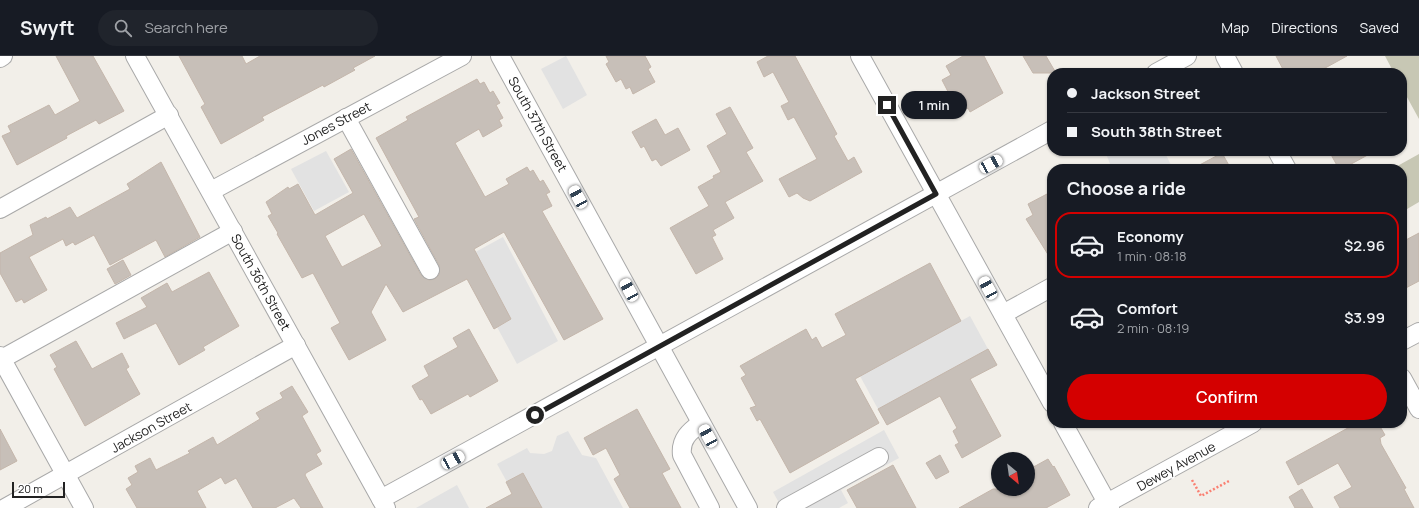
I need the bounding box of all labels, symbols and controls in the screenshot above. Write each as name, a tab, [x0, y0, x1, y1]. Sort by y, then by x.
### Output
search box	[98, 10, 378, 46]
text: Swyft	[20, 15, 74, 41]
icon: search	[112, 17, 134, 39]
text: Search here	[144, 17, 228, 38]
text: Map	[1221, 18, 1249, 37]
text: Directions	[1271, 18, 1338, 37]
text: Saved	[1360, 18, 1399, 37]
street label: South 37th Street	[504, 73, 572, 175]
text: Jackson Street	[1091, 83, 1200, 104]
callout: 1 min	[901, 91, 967, 119]
route end	[878, 96, 896, 114]
text: 1 min	[919, 96, 950, 114]
street label: Jones Street	[298, 97, 374, 149]
text: South 38th Street	[1091, 121, 1222, 142]
car	[978, 153, 1004, 175]
text: Choose a ride	[1067, 176, 1186, 200]
car	[567, 184, 589, 210]
text: Economy	[1117, 226, 1184, 247]
icon: car	[1069, 227, 1105, 263]
street label: South 36th Street	[227, 230, 295, 334]
text: $2.96	[1344, 235, 1385, 256]
text: 1 min · 08:18	[1117, 247, 1187, 265]
car	[977, 275, 999, 301]
car	[618, 277, 640, 303]
text: Comfort	[1117, 298, 1178, 319]
icon: car	[1069, 299, 1105, 335]
text: $3.99	[1344, 307, 1385, 328]
text: 2 min · 08:19	[1117, 319, 1189, 337]
button: Confirm	[1067, 374, 1387, 420]
street label: Jackson Street	[107, 397, 195, 457]
route start	[526, 406, 544, 424]
car	[697, 423, 719, 449]
street label: Dewey Avenue	[1133, 437, 1219, 495]
car	[440, 449, 466, 471]
north arrow	[991, 452, 1035, 496]
map controls	[991, 452, 1035, 496]
scale bar	[12, 480, 65, 499]
text: 20 m	[18, 481, 43, 496]

